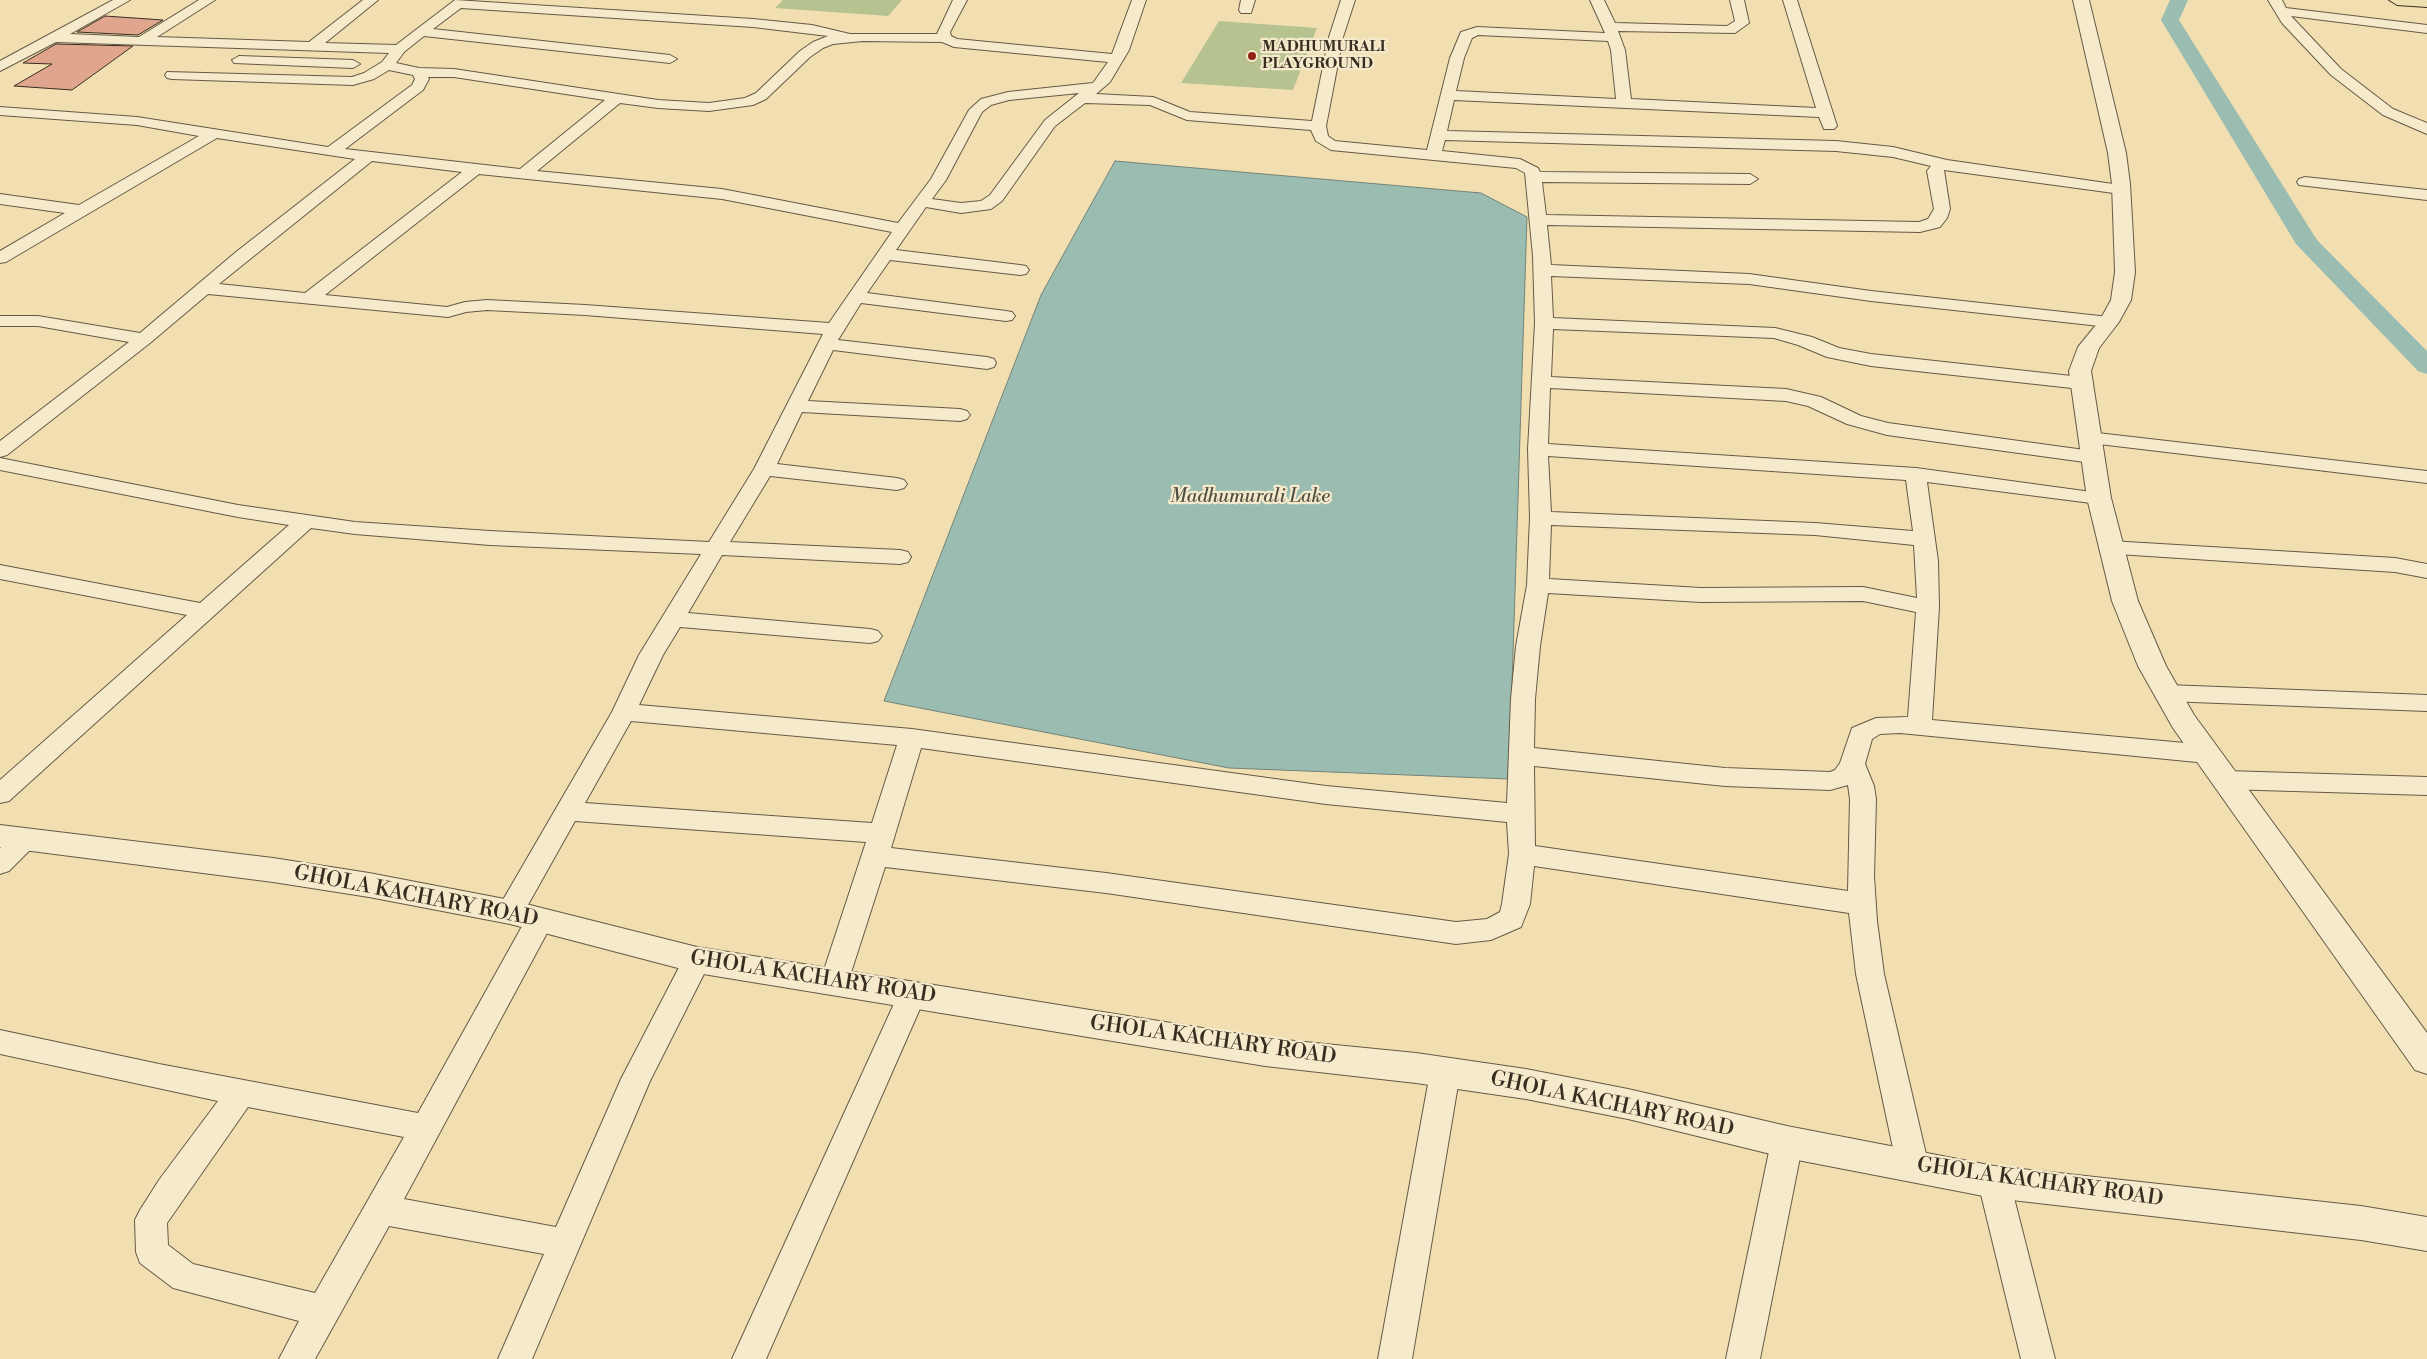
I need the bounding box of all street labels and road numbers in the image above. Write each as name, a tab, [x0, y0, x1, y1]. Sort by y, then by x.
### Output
street label: GHOLA KACHARY ROAD	[292, 861, 540, 933]
street label: GHOLA KACHARY ROAD	[688, 946, 938, 1010]
street label: GHOLA KACHARY ROAD	[1088, 1011, 1338, 1071]
street label: GHOLA KACHARY ROAD	[1488, 1067, 1736, 1143]
street label: GHOLA KACHARY ROAD	[1915, 1153, 2165, 1213]

